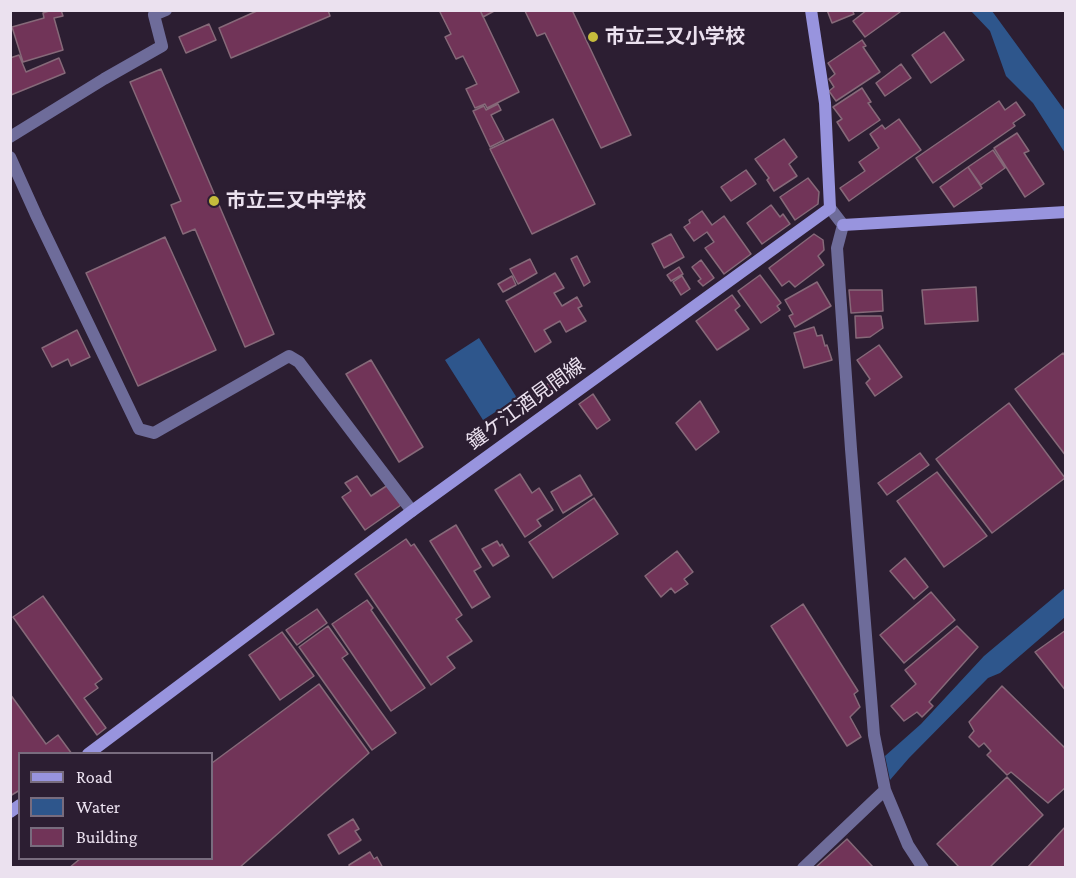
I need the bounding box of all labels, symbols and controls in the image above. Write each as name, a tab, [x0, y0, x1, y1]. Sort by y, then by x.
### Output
place label: 市立三又小学校	[605, 25, 745, 49]
marker: 市立三又小学校	[586, 30, 600, 44]
place label: 市立三又中学校	[226, 189, 366, 213]
marker: 市立三又中学校	[207, 194, 221, 208]
street label: 鐘ケ江酒見間線	[462, 353, 590, 455]
legend	[18, 752, 213, 860]
text: Road	[76, 767, 113, 787]
text: Water	[76, 797, 120, 817]
text: Building	[76, 827, 137, 847]

